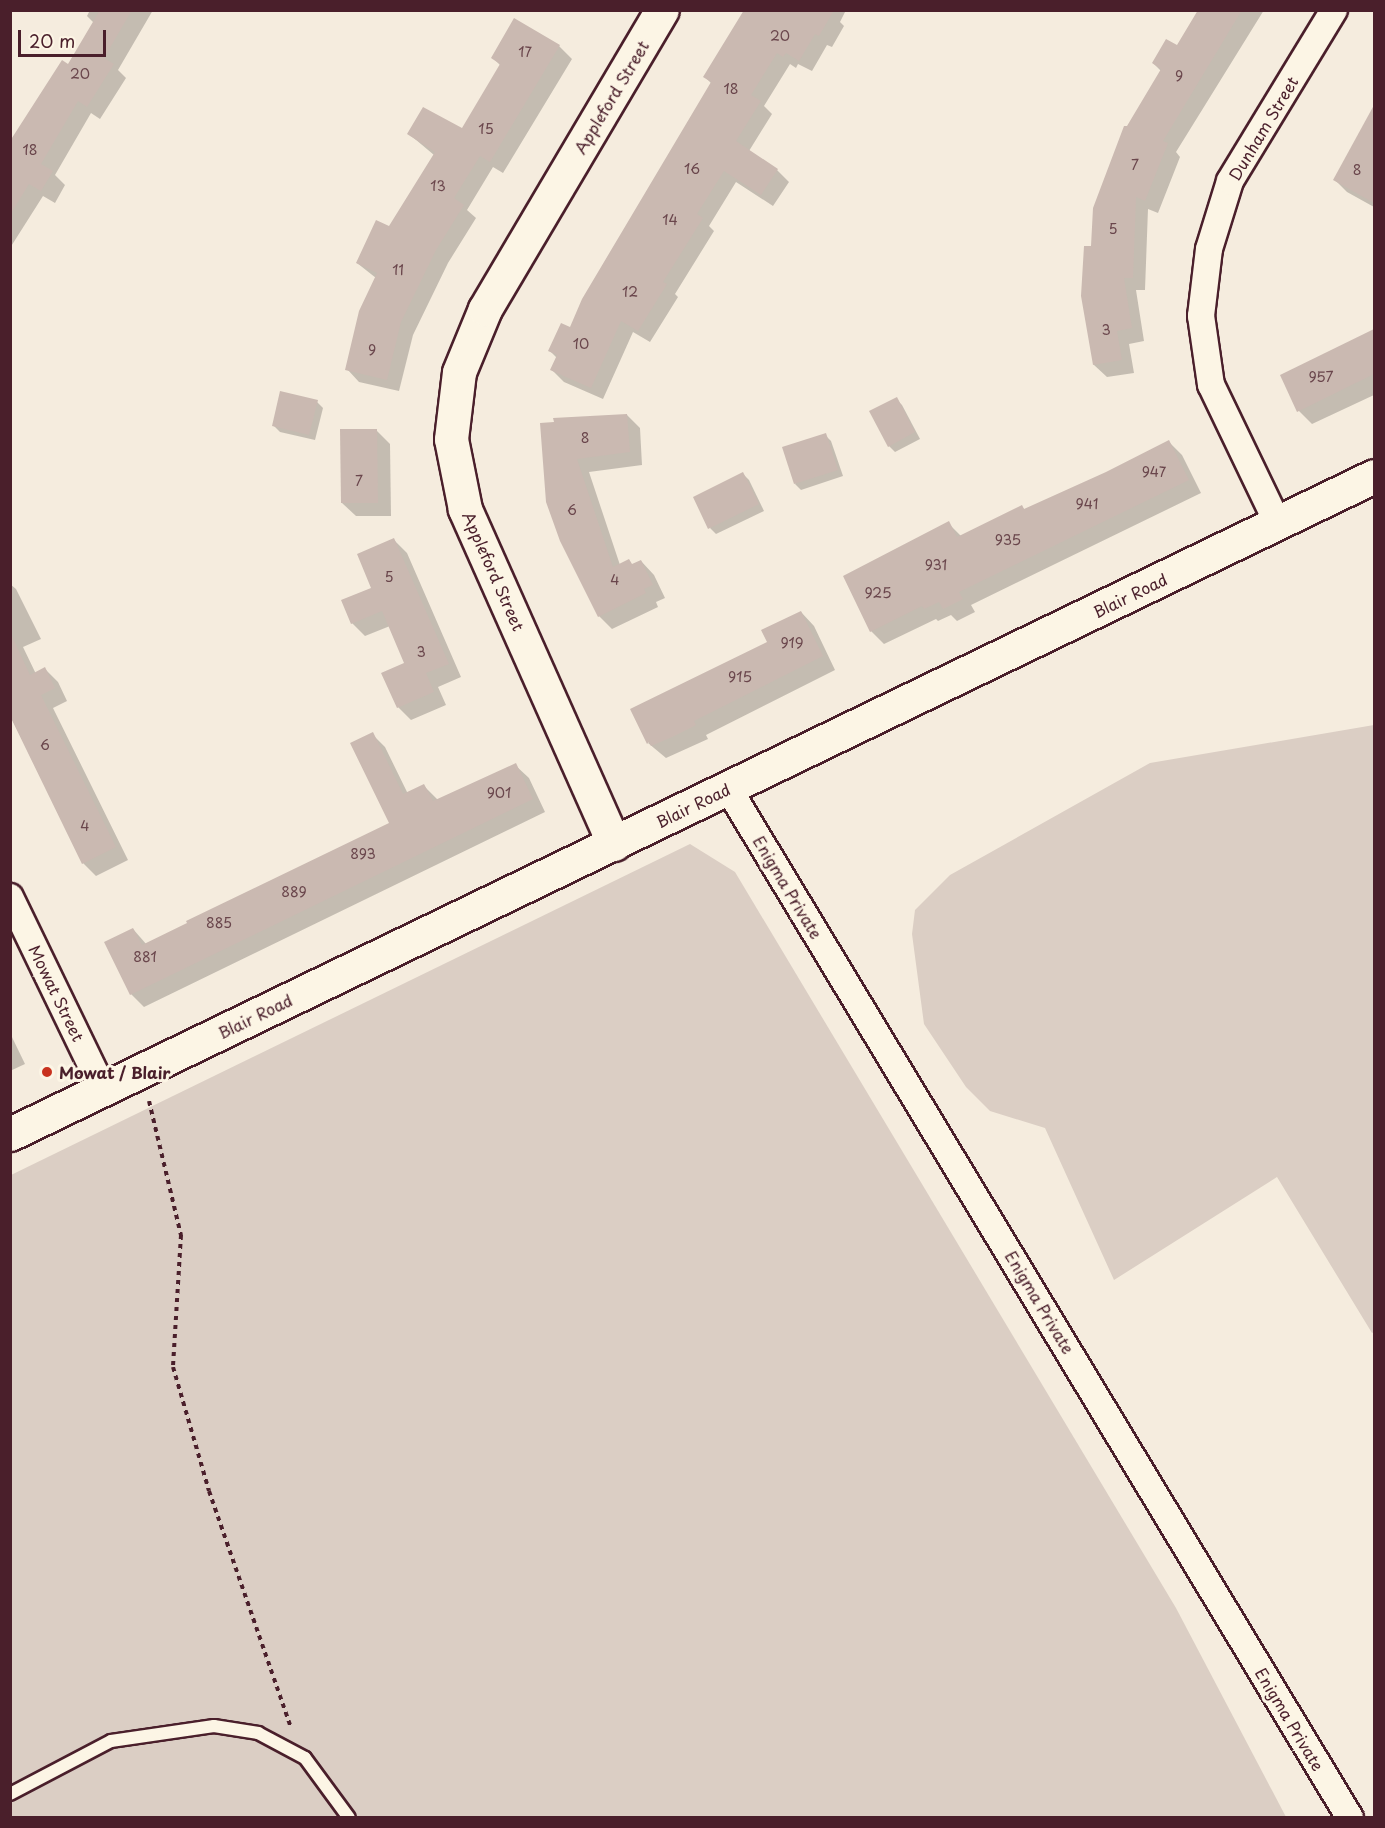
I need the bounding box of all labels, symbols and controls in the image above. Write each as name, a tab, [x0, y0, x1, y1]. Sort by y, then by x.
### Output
scale bar	[21, 18, 110, 56]
text: 20 m	[29, 27, 75, 54]
house number: 20	[770, 28, 790, 44]
street label: Appleford Street	[570, 37, 652, 157]
house number: 17	[518, 44, 532, 60]
house number: 20	[70, 66, 90, 82]
house number: 9	[1175, 68, 1183, 84]
street label: Dunham Street	[1224, 72, 1302, 184]
house number: 18	[723, 81, 739, 97]
house number: 15	[478, 121, 494, 137]
house number: 18	[22, 142, 38, 158]
house number: 7	[1131, 157, 1139, 173]
house number: 16	[684, 161, 700, 177]
house number: 8	[1353, 162, 1361, 178]
house number: 13	[430, 178, 446, 194]
house number: 14	[662, 212, 678, 228]
house number: 5	[1108, 221, 1118, 237]
house number: 11	[392, 262, 404, 278]
house number: 12	[622, 284, 638, 300]
house number: 3	[1101, 322, 1111, 338]
house number: 10	[573, 336, 589, 352]
house number: 9	[368, 342, 376, 358]
house number: 957	[1309, 369, 1333, 385]
house number: 8	[581, 430, 589, 446]
house number: 947	[1142, 464, 1166, 480]
house number: 7	[355, 473, 363, 489]
house number: 941	[1076, 496, 1098, 512]
house number: 6	[567, 502, 577, 518]
street label: Appleford Street	[459, 508, 529, 634]
house number: 935	[995, 532, 1021, 548]
house number: 931	[925, 557, 947, 573]
house number: 5	[384, 569, 394, 585]
street label: Blair Road	[1089, 569, 1171, 621]
house number: 4	[610, 572, 620, 588]
house number: 925	[865, 585, 891, 601]
house number: 919	[780, 635, 804, 651]
house number: 3	[416, 644, 426, 660]
house number: 915	[728, 669, 752, 685]
house number: 6	[40, 737, 50, 753]
street label: Blair Road	[652, 779, 734, 831]
house number: 901	[487, 785, 511, 801]
house number: 4	[80, 818, 90, 834]
street label: Enigma Private	[750, 832, 826, 942]
house number: 893	[350, 846, 376, 862]
house number: 889	[281, 884, 307, 900]
house number: 885	[206, 915, 232, 931]
street label: Mowat Street	[25, 941, 89, 1045]
house number: 881	[133, 949, 157, 965]
street label: Blair Road	[214, 990, 296, 1042]
place label: Mowat / Blair	[59, 1062, 171, 1082]
marker: Mowat / Blair	[40, 1065, 54, 1079]
street label: Enigma Private	[1002, 1247, 1078, 1357]
street label: Enigma Private	[1252, 1664, 1328, 1774]

